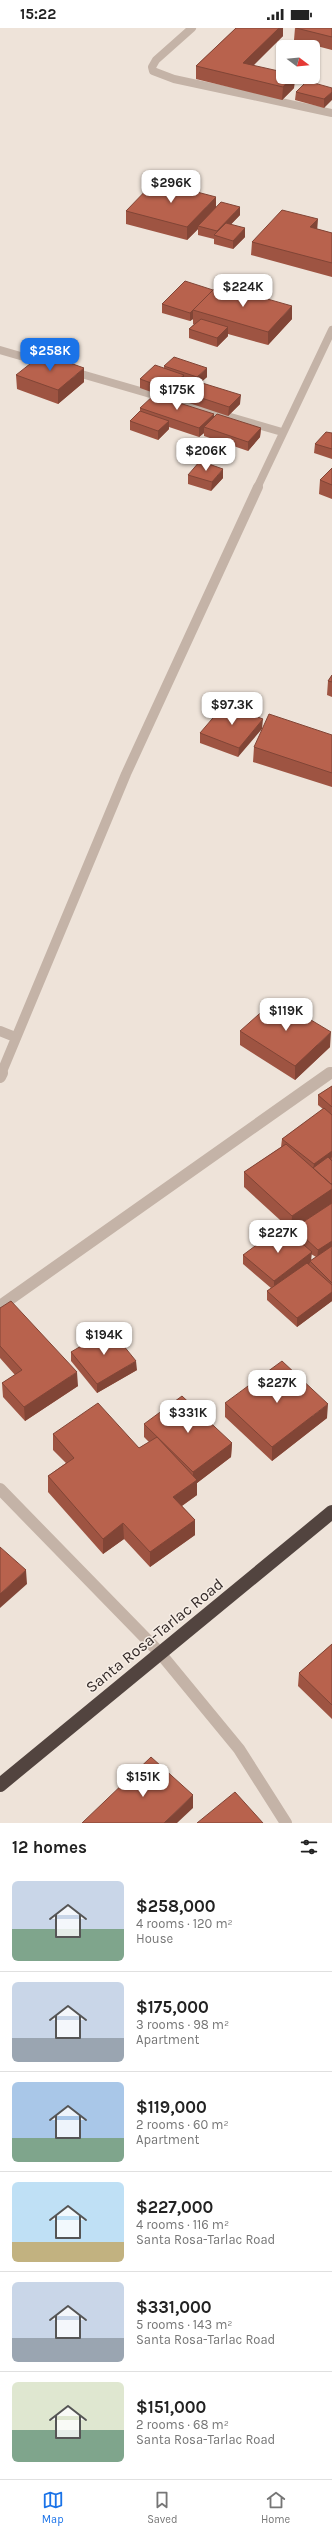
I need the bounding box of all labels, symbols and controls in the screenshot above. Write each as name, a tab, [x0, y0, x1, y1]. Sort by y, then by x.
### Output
text: 15:22	[20, 5, 56, 23]
north arrow	[276, 40, 320, 84]
map controls	[276, 40, 320, 84]
pin: $296K	[143, 170, 199, 204]
text: $296K	[150, 175, 192, 190]
pin: $224K	[215, 274, 271, 308]
text: $224K	[223, 279, 263, 294]
pin: $258K	[22, 338, 78, 372]
text: $258K	[29, 343, 71, 358]
pin: $175K	[149, 377, 205, 411]
text: $175K	[159, 382, 195, 397]
pin: $206K	[178, 438, 234, 472]
text: $206K	[185, 443, 227, 458]
pin: $97.3K	[199, 692, 265, 726]
text: $97.3K	[211, 697, 253, 712]
pin: $119K	[258, 998, 314, 1032]
text: $119K	[269, 1003, 303, 1018]
pin: $227K	[250, 1220, 306, 1254]
text: $227K	[258, 1225, 298, 1240]
pin: $194K	[76, 1322, 132, 1356]
text: $194K	[85, 1327, 123, 1342]
pin: $227K	[249, 1370, 305, 1404]
text: $227K	[257, 1375, 297, 1390]
pin: $331K	[160, 1400, 216, 1434]
text: $331K	[169, 1405, 207, 1420]
street label: Santa Rosa-Tarlac Road	[82, 1574, 227, 1697]
pin: $151K	[115, 1764, 171, 1798]
text: $151K	[126, 1769, 160, 1784]
icon: filters	[298, 1836, 320, 1858]
text: 12 homes	[12, 1837, 87, 1857]
text: $258,000	[136, 1896, 215, 1916]
icon: home	[44, 1897, 92, 1945]
text: 4 rooms · 120 m²	[136, 1916, 233, 1931]
text: House	[136, 1931, 173, 1946]
text: $175,000	[136, 1997, 209, 2017]
icon: home	[44, 1998, 92, 2046]
text: 3 rooms · 98 m²	[136, 2017, 229, 2032]
text: Apartment	[136, 2032, 199, 2047]
text: $119,000	[136, 2097, 207, 2117]
icon: home	[44, 2098, 92, 2146]
text: 2 rooms · 60 m²	[136, 2117, 229, 2132]
text: Apartment	[136, 2132, 199, 2147]
text: $227,000	[136, 2197, 213, 2217]
icon: home	[44, 2198, 92, 2246]
text: 4 rooms · 116 m²	[136, 2217, 229, 2232]
text: Santa Rosa-Tarlac Road	[136, 2232, 275, 2247]
text: $331,000	[136, 2297, 211, 2317]
icon: home	[44, 2298, 92, 2346]
text: 5 rooms · 143 m²	[136, 2317, 233, 2332]
text: Santa Rosa-Tarlac Road	[136, 2332, 275, 2347]
text: $151,000	[136, 2397, 206, 2417]
icon: home	[44, 2398, 92, 2446]
text: 2 rooms · 68 m²	[136, 2417, 229, 2432]
text: Santa Rosa-Tarlac Road	[136, 2432, 275, 2447]
tab: Map	[42, 2489, 64, 2526]
tab: Saved	[147, 2489, 178, 2526]
tab: Home	[261, 2489, 290, 2526]

